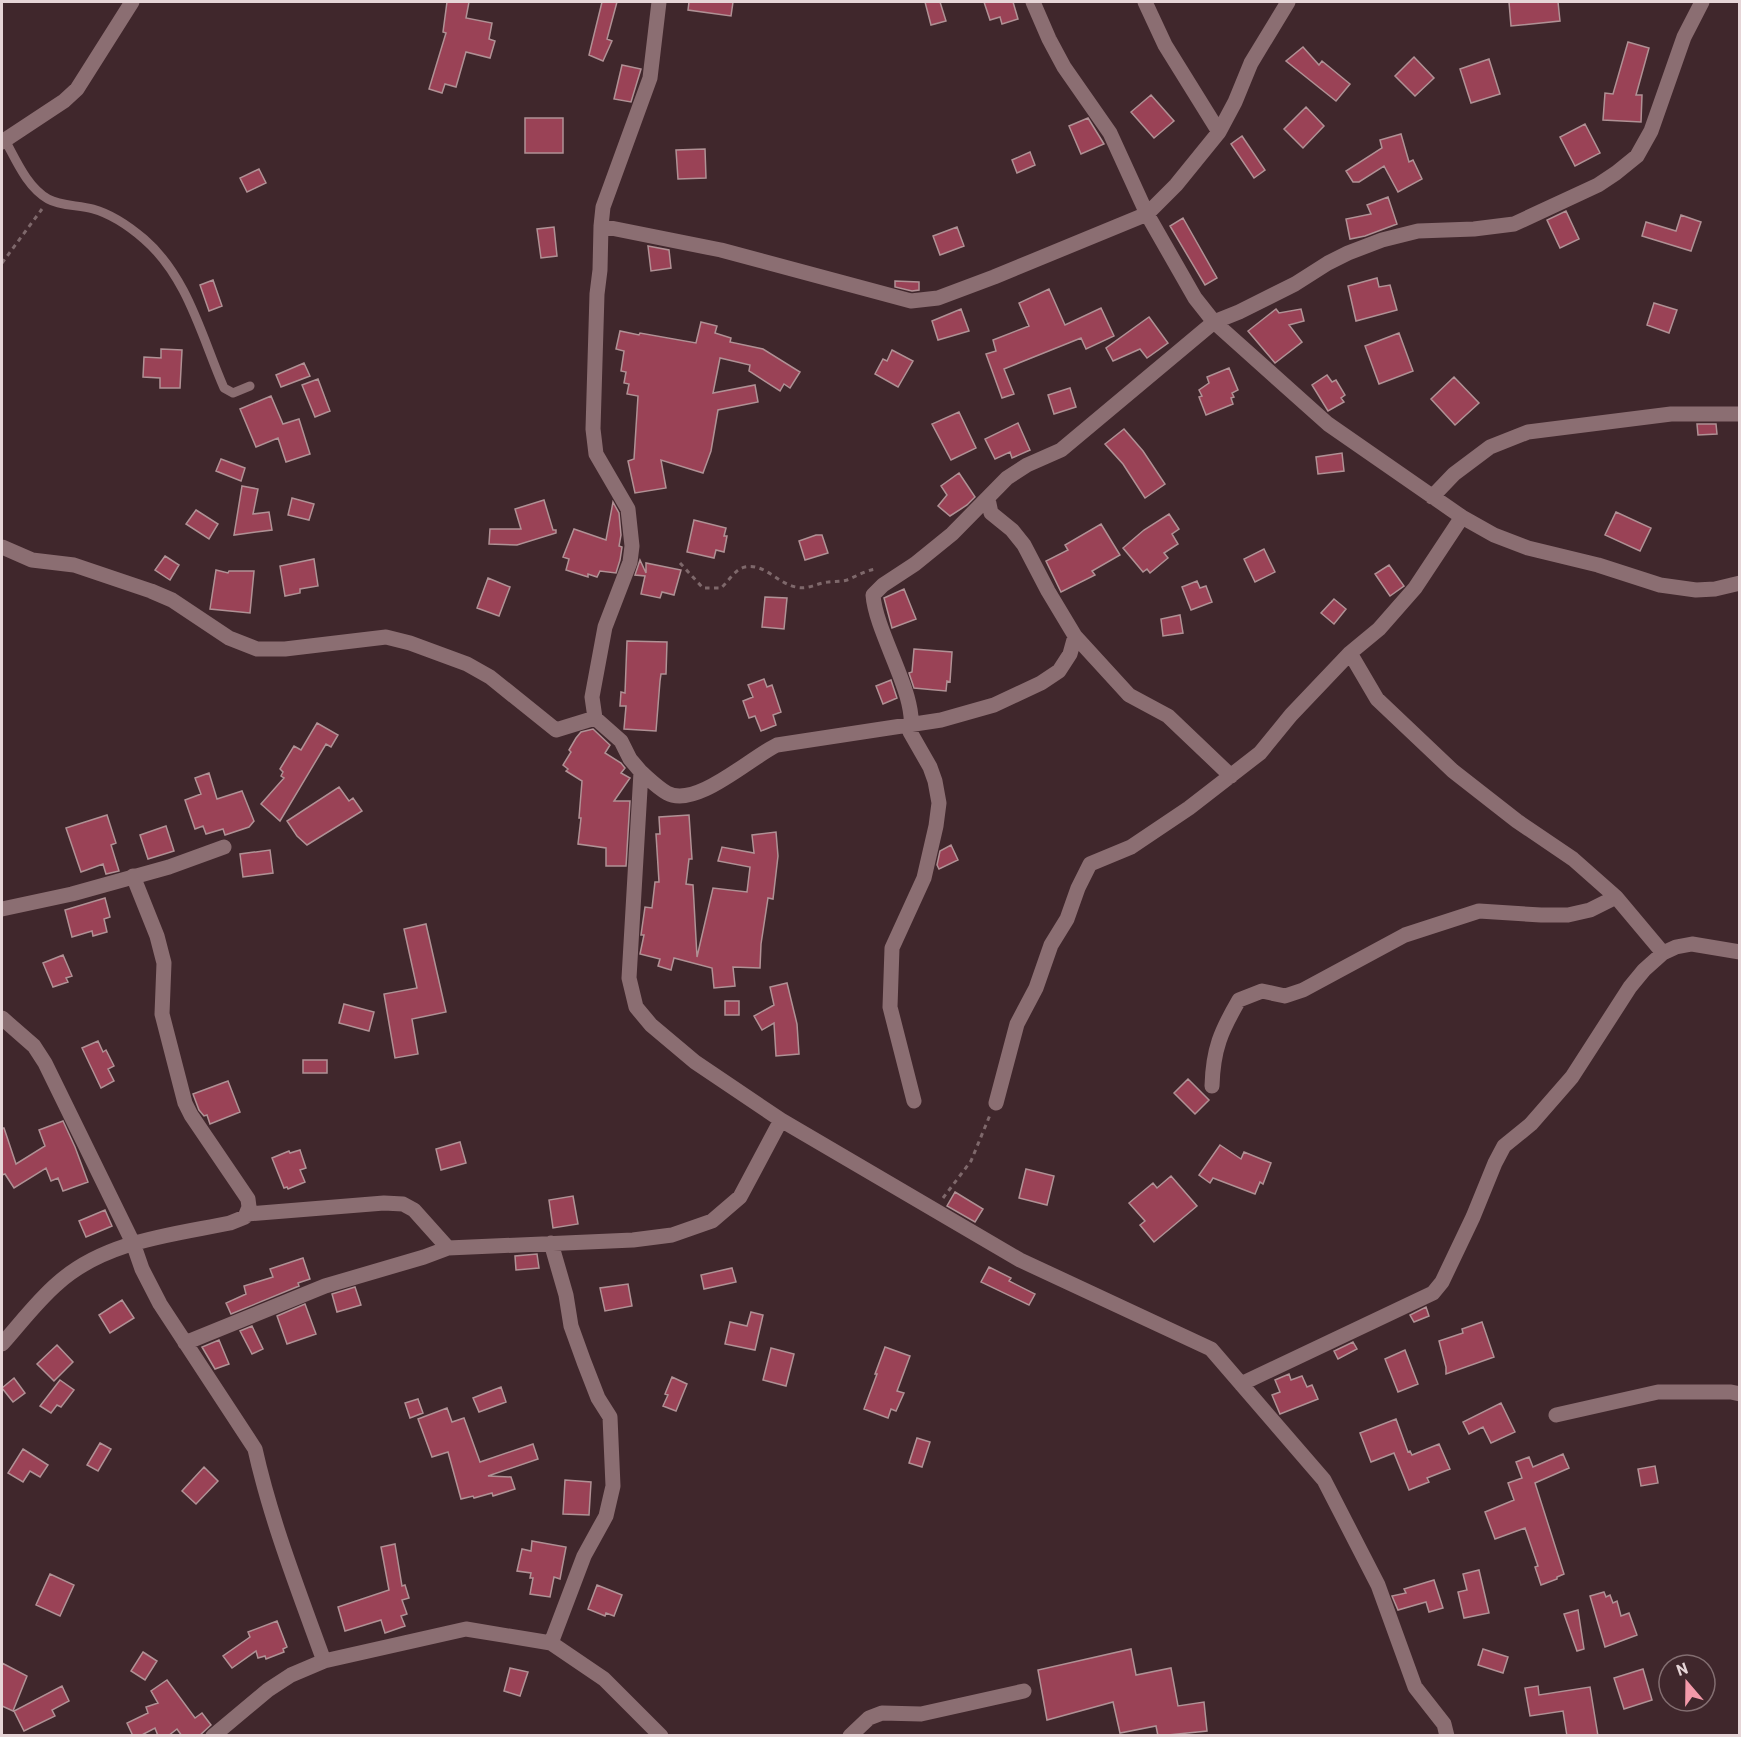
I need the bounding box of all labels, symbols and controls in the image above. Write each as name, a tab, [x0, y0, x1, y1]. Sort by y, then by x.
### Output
north arrow	[1657, 1653, 1717, 1713]
text: N	[1673, 1658, 1690, 1679]

